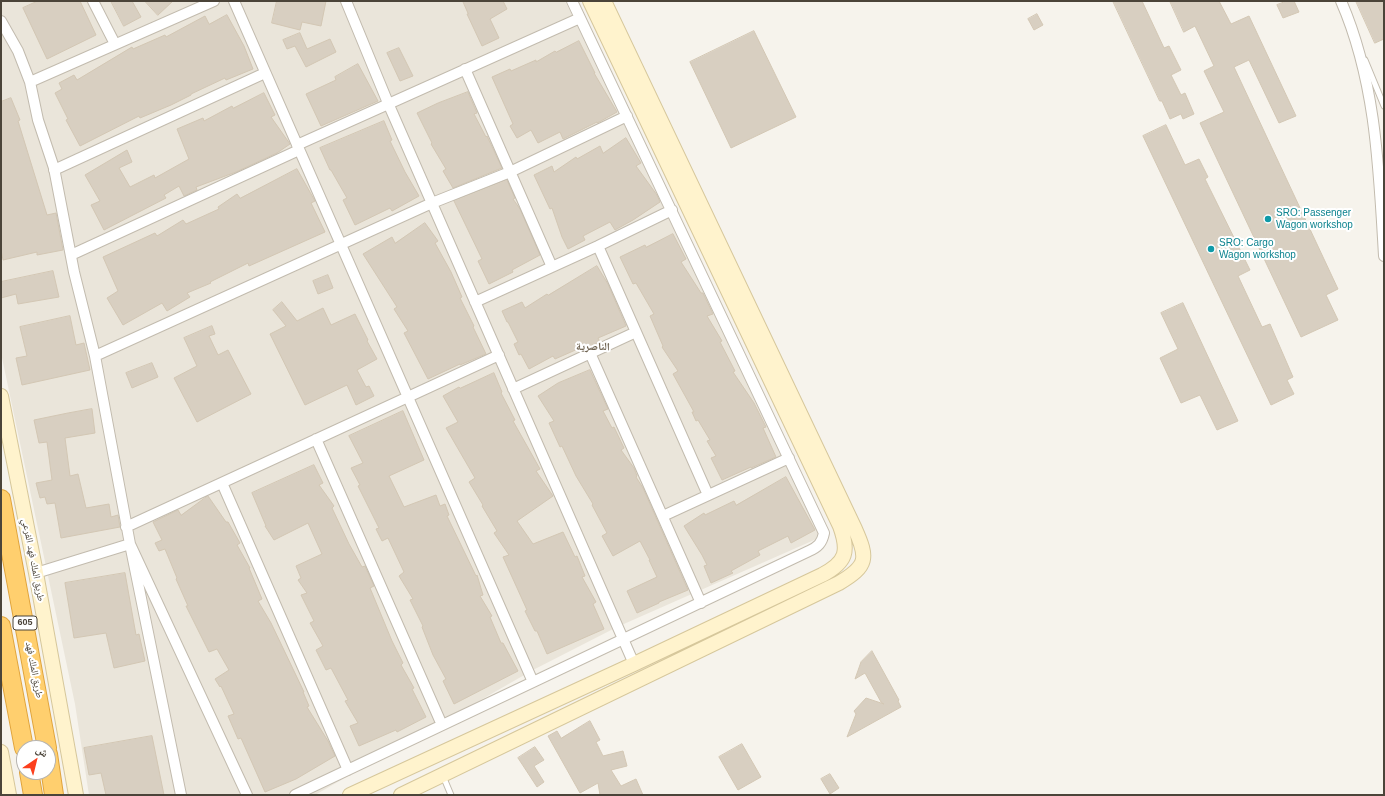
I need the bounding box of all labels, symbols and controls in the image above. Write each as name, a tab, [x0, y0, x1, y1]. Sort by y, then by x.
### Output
place label: SRO: Passenger Wagon workshop	[1276, 207, 1353, 230]
marker: SRO: Passenger Wagon workshop	[1263, 214, 1273, 224]
place label: SRO: Cargo Wagon workshop	[1219, 237, 1296, 260]
marker: SRO: Cargo Wagon workshop	[1206, 244, 1216, 254]
district label: الناصرية	[576, 340, 610, 354]
street label: طريق الملك فهد الفرعي	[19, 517, 47, 603]
road number: 605	[13, 616, 37, 630]
street label: طريق الملك فهد	[23, 641, 45, 699]
north arrow	[16, 740, 56, 780]
text: ش	[34, 743, 51, 759]

